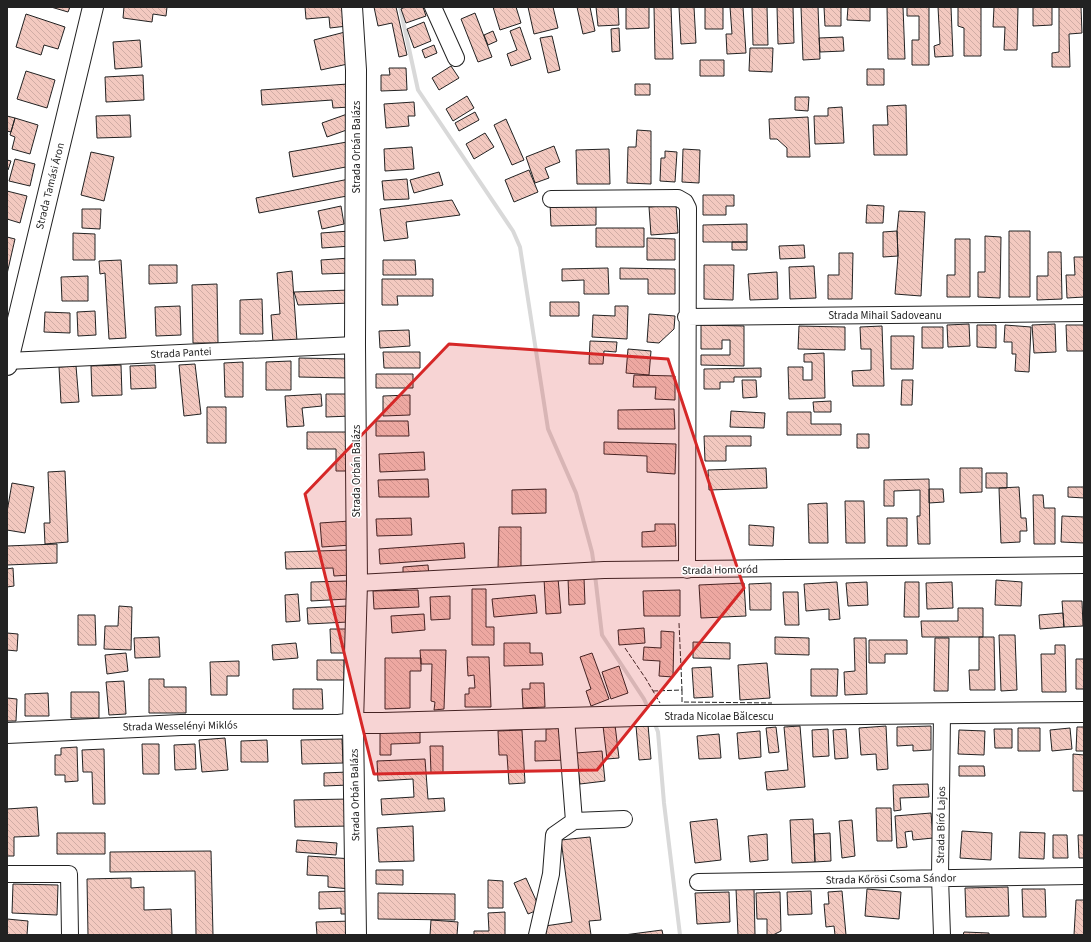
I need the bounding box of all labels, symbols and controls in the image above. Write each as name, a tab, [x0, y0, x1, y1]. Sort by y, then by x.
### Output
street label: Strada Orbán Balázs	[349, 100, 364, 193]
street label: Strada Tamási Áron	[32, 141, 68, 231]
street label: Strada Mihail Sadoveanu	[828, 308, 942, 323]
street label: Strada Pantei	[150, 344, 212, 362]
street label: Strada Orbán Balázs	[349, 424, 364, 517]
street label: Strada Homoród	[682, 562, 758, 578]
street label: Strada Nicolae Bălcescu	[664, 709, 774, 724]
street label: Strada Wesselényi Miklós	[122, 717, 238, 735]
street label: Strada Orbán Balázs	[347, 748, 363, 841]
street label: Strada Bíró Lajos	[933, 786, 949, 864]
street label: Strada Kőrösi Csoma Sándor	[826, 870, 957, 888]

